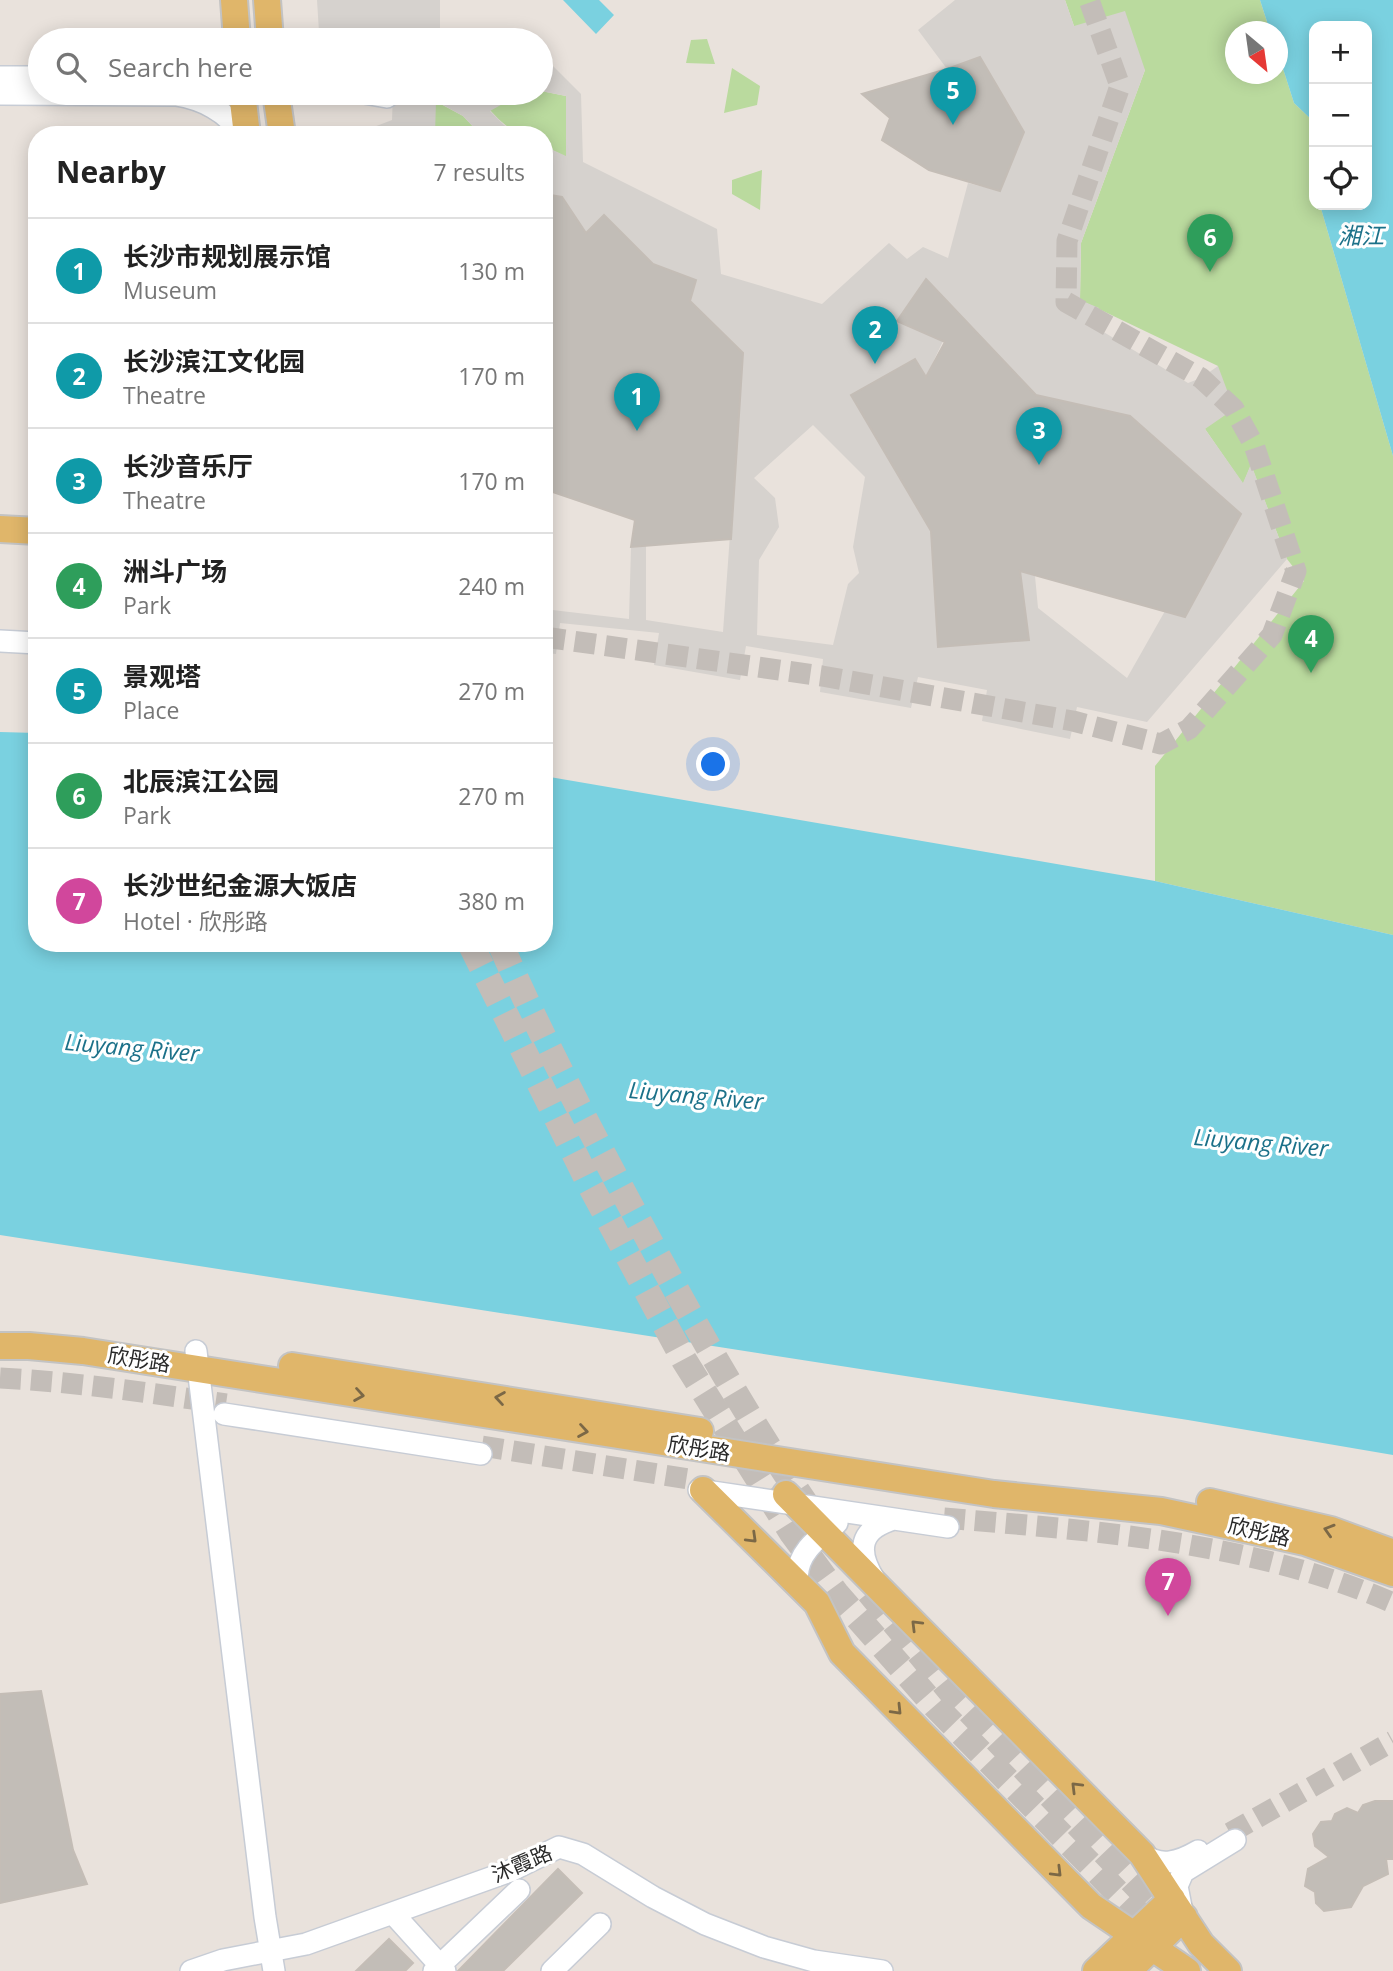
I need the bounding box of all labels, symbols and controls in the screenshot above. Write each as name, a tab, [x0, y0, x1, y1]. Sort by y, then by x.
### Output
north arrow	[1225, 21, 1288, 84]
map controls	[1309, 21, 1372, 210]
button: +	[1309, 21, 1372, 84]
search box	[28, 28, 553, 105]
icon: search	[52, 48, 90, 86]
text: Search here	[108, 49, 253, 85]
pin: 5	[930, 67, 976, 125]
button: −	[1309, 84, 1372, 147]
button: locate	[1309, 147, 1372, 210]
text: Nearby	[56, 151, 166, 192]
text: 7 results	[434, 156, 525, 188]
pin: 6	[1187, 214, 1233, 272]
water label: 湘江	[1338, 219, 1387, 251]
text: 长沙市规划展示馆	[123, 238, 331, 274]
text: 1	[72, 255, 86, 287]
text: 130 m	[458, 255, 525, 287]
text: Museum	[123, 274, 217, 306]
pin: 2	[852, 306, 898, 364]
text: 长沙滨江文化园	[123, 343, 305, 379]
text: 2	[72, 360, 86, 392]
text: 170 m	[458, 360, 525, 392]
pin: 1	[614, 373, 660, 431]
text: Theatre	[123, 379, 206, 411]
pin: 3	[1016, 407, 1062, 465]
text: 长沙音乐厅	[123, 448, 253, 484]
text: 3	[72, 465, 86, 497]
text: 170 m	[458, 465, 525, 497]
text: Theatre	[123, 484, 206, 516]
text: 洲斗广场	[123, 553, 227, 589]
text: 4	[72, 570, 86, 602]
text: 240 m	[458, 570, 525, 602]
text: Park	[123, 589, 171, 621]
pin: 4	[1288, 615, 1334, 673]
text: 景观塔	[123, 658, 201, 694]
text: 5	[72, 675, 86, 707]
text: 270 m	[458, 675, 525, 707]
text: Place	[123, 694, 179, 726]
your location	[696, 747, 730, 781]
text: 北辰滨江公园	[123, 763, 279, 799]
text: 6	[72, 780, 86, 812]
text: 270 m	[458, 780, 525, 812]
text: Park	[123, 799, 171, 831]
text: 长沙世纪金源大饭店	[123, 867, 357, 903]
text: 7	[72, 885, 86, 917]
text: 380 m	[458, 885, 525, 917]
text: Hotel · 欣彤路	[123, 905, 268, 937]
water label: Liuyang River	[63, 1025, 202, 1069]
water label: Liuyang River	[627, 1073, 766, 1117]
water label: Liuyang River	[1192, 1120, 1331, 1164]
street label: 欣彤路	[106, 1340, 172, 1378]
one-way arrow	[353, 1387, 364, 1402]
one-way arrow	[494, 1391, 506, 1406]
one-way arrow	[577, 1423, 589, 1438]
street label: 欣彤路	[666, 1429, 732, 1467]
street label: 欣彤路	[1225, 1510, 1293, 1552]
one-way arrow	[1323, 1524, 1335, 1539]
one-way arrow	[743, 1530, 756, 1543]
pin: 7	[1145, 1558, 1191, 1616]
one-way arrow	[911, 1621, 924, 1634]
one-way arrow	[889, 1702, 902, 1715]
one-way arrow	[1072, 1782, 1085, 1795]
street label: 沐霞路	[487, 1838, 556, 1888]
one-way arrow	[1049, 1864, 1062, 1877]

